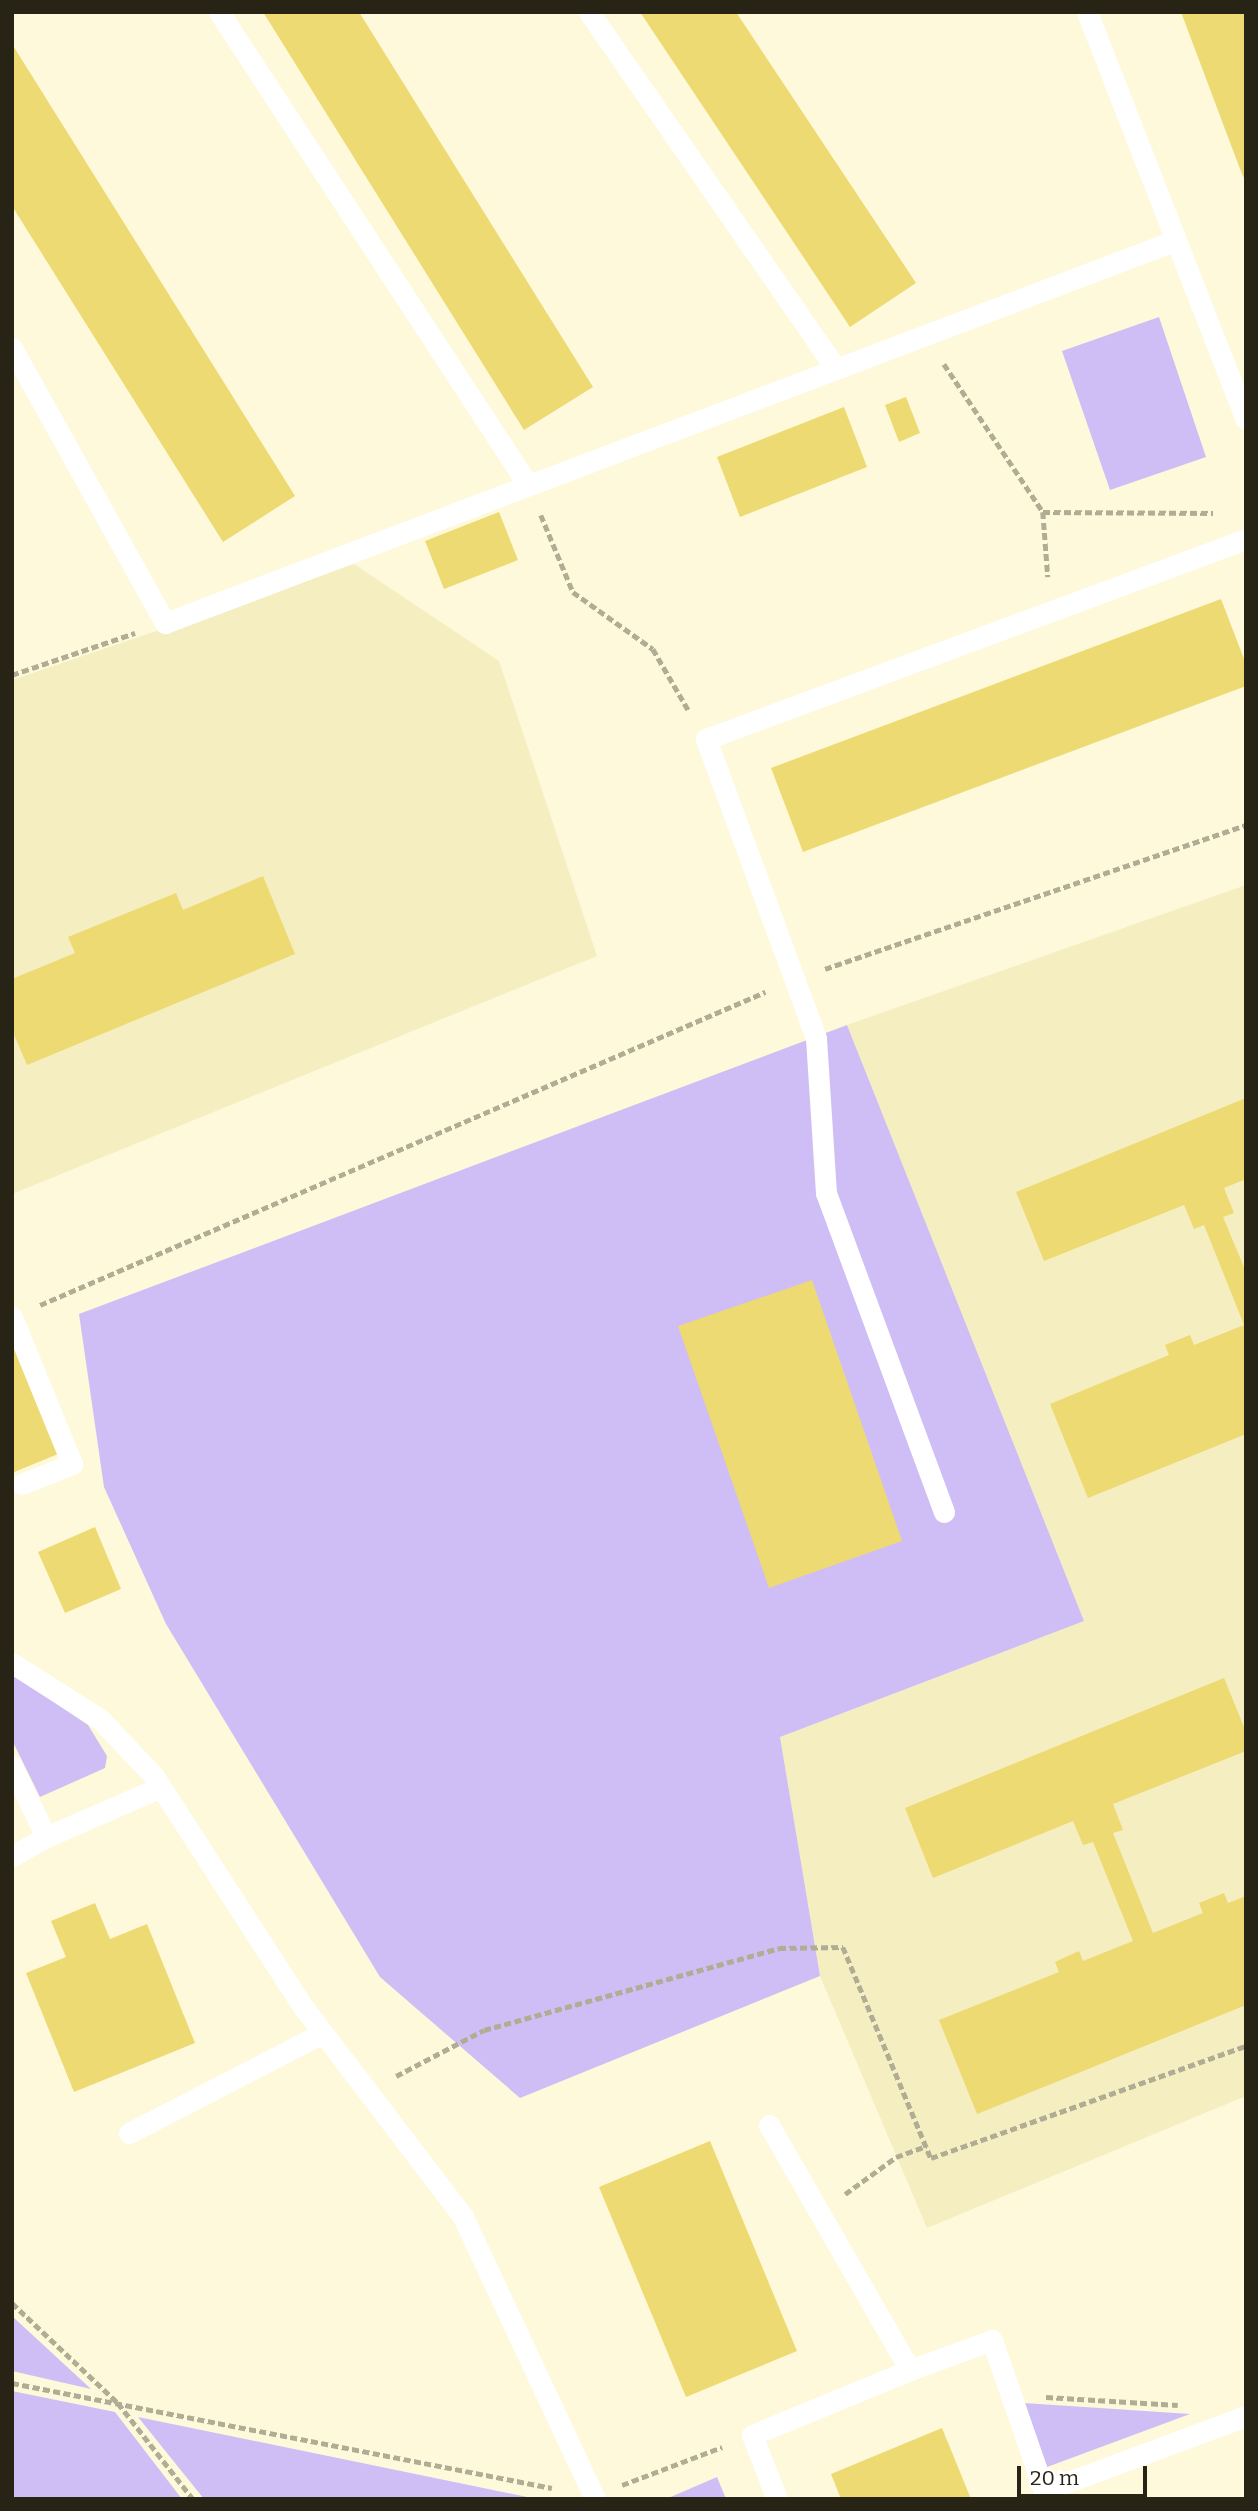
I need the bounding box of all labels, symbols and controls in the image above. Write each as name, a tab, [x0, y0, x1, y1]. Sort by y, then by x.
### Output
scale bar	[1020, 2452, 1150, 2496]
text: 20 m	[1030, 2465, 1079, 2491]

